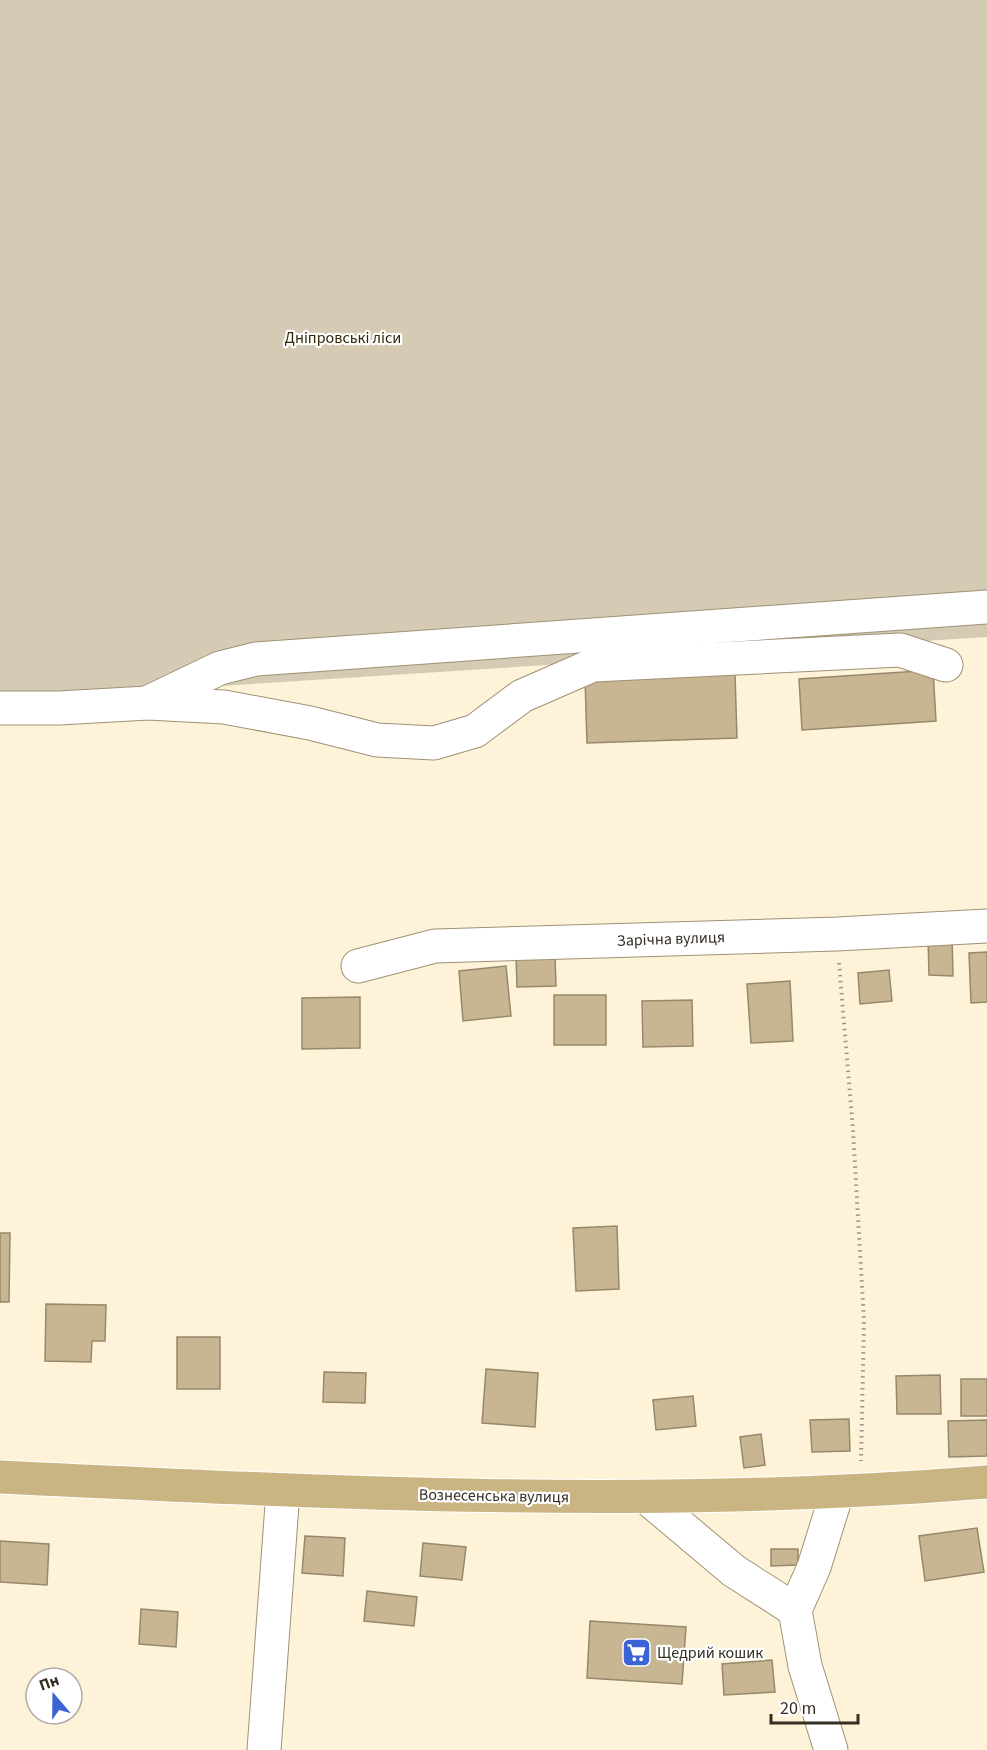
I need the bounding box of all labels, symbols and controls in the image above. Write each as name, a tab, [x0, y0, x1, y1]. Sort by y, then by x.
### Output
park label: Дніпровські ліси	[285, 327, 401, 349]
street label: Зарічна вулиця	[617, 926, 725, 952]
street label: Вознесенська вулиця	[419, 1484, 569, 1508]
supermarket icon: Щедрий кошик	[620, 1637, 652, 1669]
place label: Щедрий кошик	[657, 1642, 763, 1664]
north arrow	[24, 1666, 84, 1726]
text: Пн	[36, 1669, 62, 1697]
scale bar	[771, 1687, 858, 1725]
text: 20 m	[780, 1696, 816, 1721]

